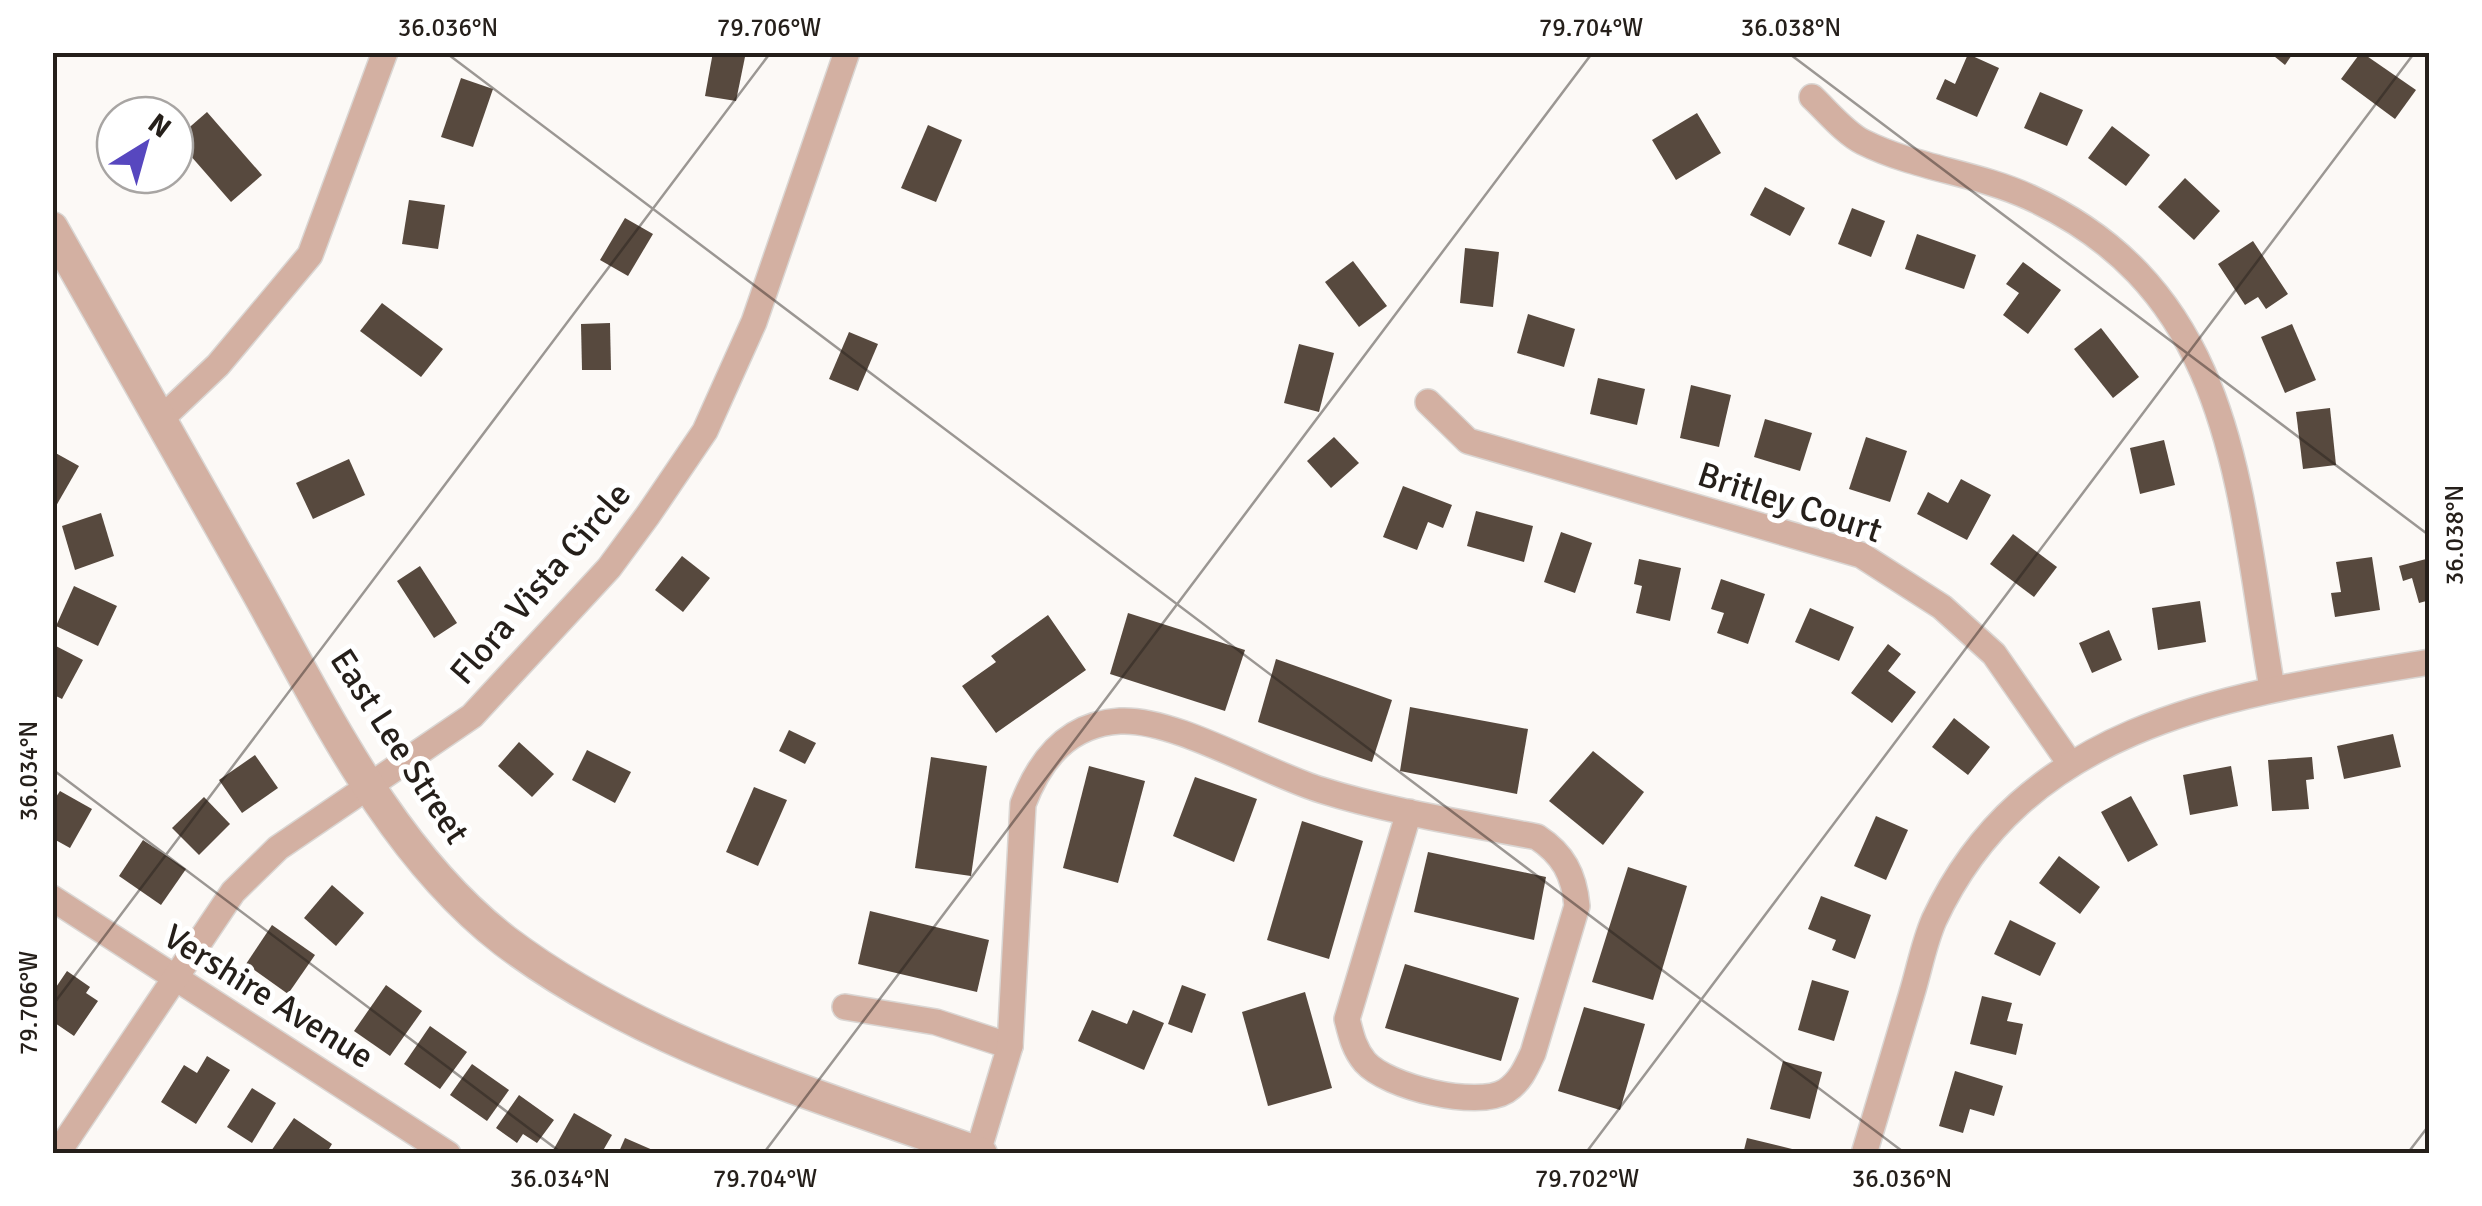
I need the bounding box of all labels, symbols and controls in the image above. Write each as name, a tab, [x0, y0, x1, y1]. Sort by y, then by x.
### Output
text: 36.036°N	[398, 12, 498, 43]
text: 79.706°W	[717, 12, 821, 43]
text: 79.704°W	[1539, 12, 1643, 43]
text: 36.038°N	[1741, 12, 1841, 43]
north arrow	[95, 95, 195, 195]
text: N	[141, 106, 177, 145]
street label: Britley Court	[1692, 453, 1887, 552]
street label: Flora Vista Circle	[441, 473, 640, 693]
text: 36.038°N	[2439, 485, 2470, 585]
street label: East Lee Street	[321, 641, 479, 852]
text: 36.034°N	[13, 721, 44, 821]
street label: Vershire Avenue	[156, 915, 382, 1078]
text: 79.706°W	[13, 951, 44, 1055]
text: 36.034°N	[510, 1163, 610, 1194]
text: 79.704°W	[713, 1163, 817, 1194]
text: 79.702°W	[1535, 1163, 1639, 1194]
text: 36.036°N	[1852, 1163, 1952, 1194]

